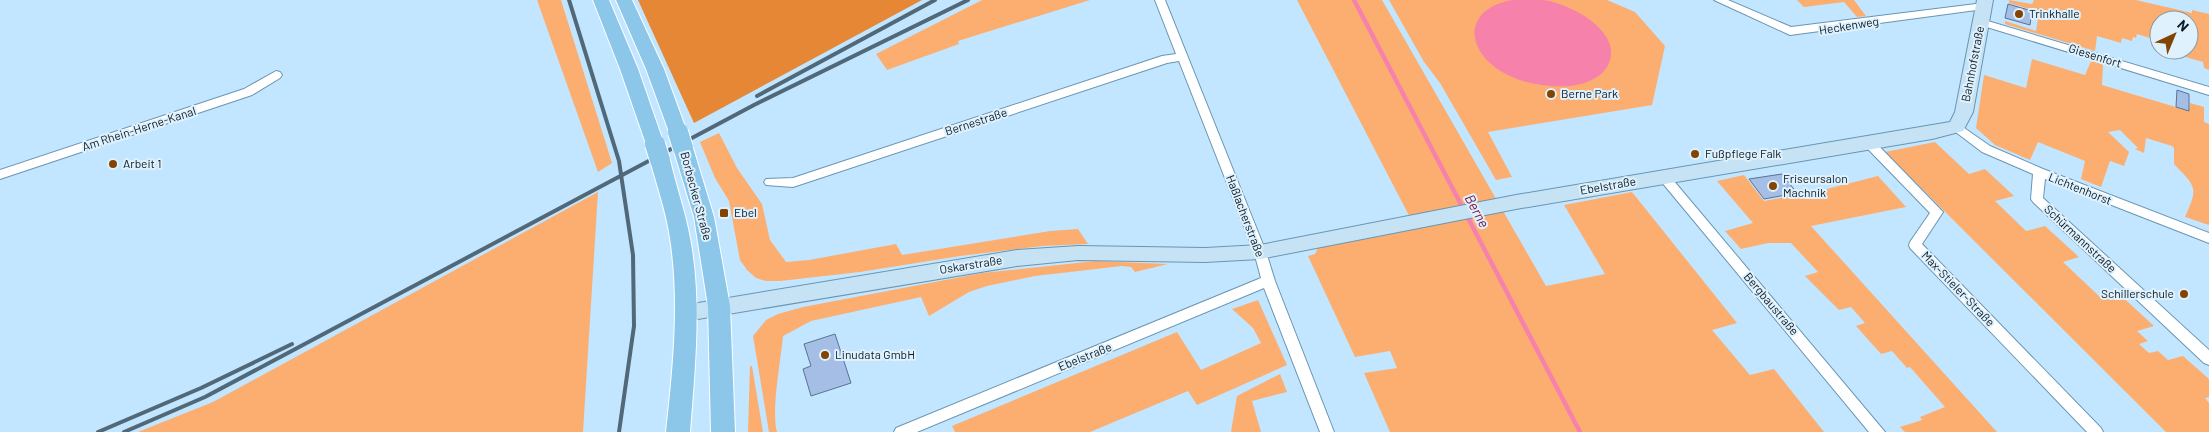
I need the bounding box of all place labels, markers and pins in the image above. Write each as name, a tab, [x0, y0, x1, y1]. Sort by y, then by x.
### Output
place label: Trinkhalle	[2029, 6, 2080, 20]
marker: Trinkhalle	[2013, 8, 2025, 20]
place label: Berne Park	[1561, 86, 1618, 100]
marker: Berne Park	[1545, 88, 1557, 100]
place label: Fußpflege Falk	[1705, 146, 1781, 160]
marker: Fußpflege Falk	[1689, 148, 1701, 160]
place label: Arbeit 1	[123, 156, 162, 170]
marker: Arbeit 1	[107, 158, 119, 170]
place label: Friseursalon Machnik	[1783, 171, 1848, 199]
marker: Friseursalon Machnik	[1767, 180, 1779, 192]
place label: Ebel	[734, 205, 757, 219]
marker: Ebel	[718, 207, 730, 219]
place label: Schillerschule	[2101, 286, 2174, 300]
marker: Schillerschule	[2178, 288, 2190, 300]
place label: Linudata GmbH	[835, 347, 915, 361]
marker: Linudata GmbH	[819, 349, 831, 361]

